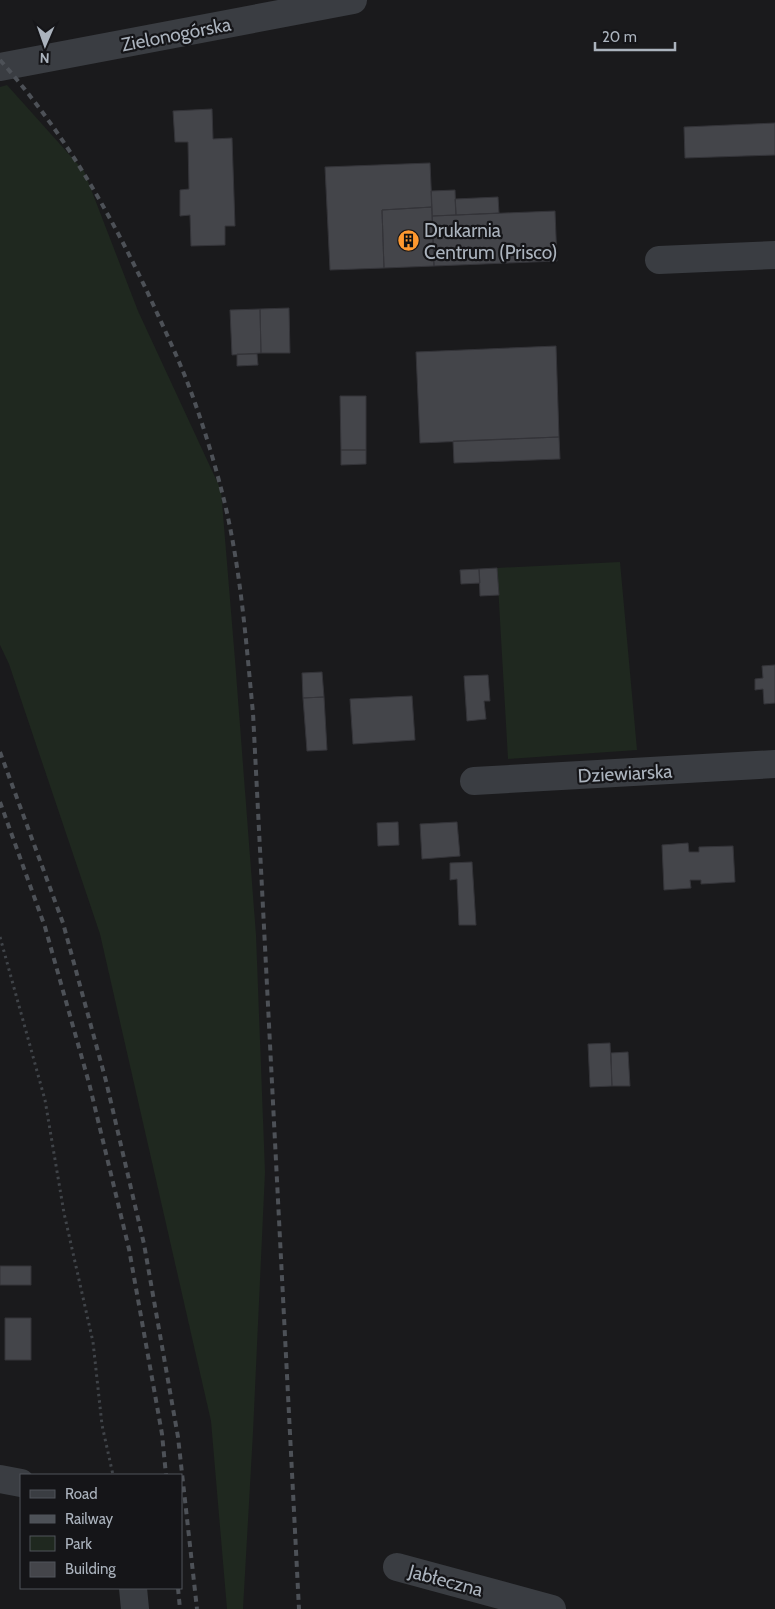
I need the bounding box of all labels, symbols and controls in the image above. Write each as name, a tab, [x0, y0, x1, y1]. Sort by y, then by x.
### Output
street label: Zielonogórska	[119, 13, 233, 56]
north arrow	[20, 20, 70, 70]
scale bar	[595, 20, 675, 52]
text: 20 m	[602, 28, 637, 46]
text: N	[39, 49, 50, 67]
place label: Drukarnia Centrum (Prisco)	[424, 219, 558, 264]
building icon: Drukarnia Centrum (Prisco)	[396, 229, 420, 253]
street label: Dziewiarska	[577, 760, 673, 787]
legend	[20, 1474, 182, 1589]
text: Road	[65, 1485, 98, 1503]
text: Railway	[65, 1510, 114, 1528]
text: Park	[65, 1535, 92, 1553]
street label: Jabłeczna	[405, 1559, 485, 1601]
text: Building	[65, 1560, 116, 1578]

